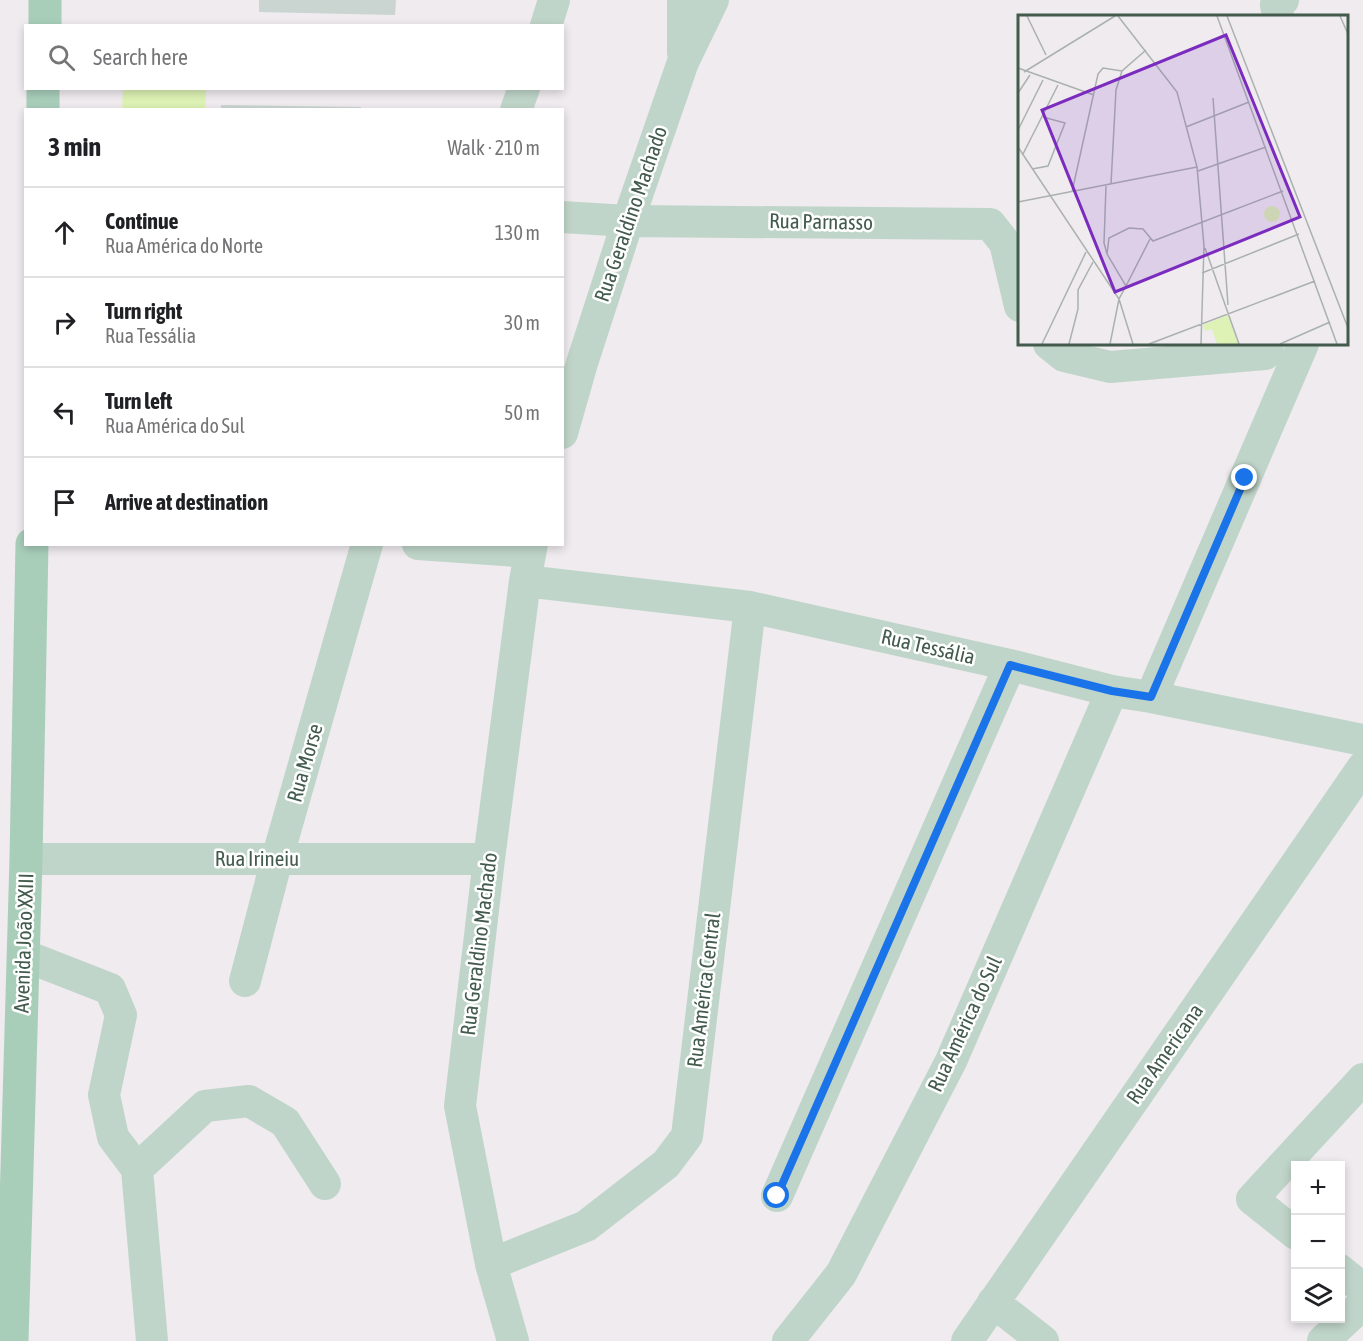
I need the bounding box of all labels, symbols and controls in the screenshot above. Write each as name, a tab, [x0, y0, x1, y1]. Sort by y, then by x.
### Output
inset map	[1018, 15, 1348, 345]
search box	[24, 24, 564, 90]
icon: search	[45, 41, 78, 74]
text: Search here	[93, 44, 188, 70]
street label: Rua Geraldino Machado	[589, 123, 671, 305]
text: 3 min	[48, 132, 101, 162]
text: Walk · 210 m	[448, 136, 540, 159]
text: Continue	[105, 208, 179, 234]
street label: Rua Parnasso	[769, 208, 873, 234]
icon: ahead	[48, 216, 81, 249]
text: 130 m	[495, 221, 540, 244]
text: Rua América do Norte	[105, 234, 263, 257]
text: Turn right	[105, 298, 182, 324]
icon: right	[48, 306, 81, 339]
text: 30 m	[504, 311, 540, 334]
text: Rua Tessália	[105, 324, 196, 347]
text: Turn left	[105, 388, 172, 414]
icon: left	[48, 396, 81, 429]
text: 50 m	[504, 401, 540, 424]
text: Rua América do Sul	[105, 414, 245, 437]
route end	[1231, 464, 1257, 490]
icon: arrive	[48, 486, 81, 519]
text: Arrive at destination	[105, 489, 268, 515]
street label: Rua Tessália	[879, 624, 977, 668]
street label: Rua Morse	[281, 721, 327, 805]
street label: Rua Irineiu	[215, 846, 299, 870]
street label: Rua Geraldino Machado	[455, 851, 501, 1037]
street label: Avenida João XXIII	[9, 873, 37, 1013]
street label: Rua América Central	[682, 911, 724, 1069]
street label: Rua América do Sul	[922, 952, 1006, 1095]
street label: Rua Americana	[1121, 999, 1207, 1108]
map controls	[1291, 1161, 1345, 1323]
button: +	[1291, 1161, 1345, 1215]
route start	[763, 1182, 789, 1208]
button: −	[1291, 1215, 1345, 1269]
button: layers	[1291, 1269, 1345, 1323]

